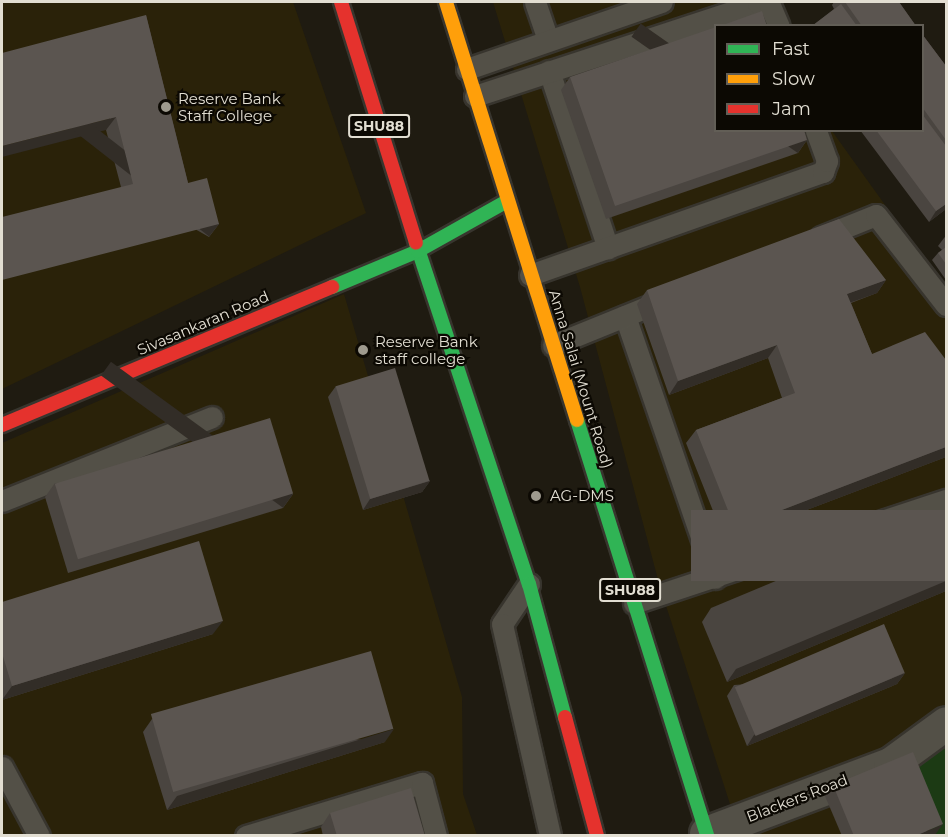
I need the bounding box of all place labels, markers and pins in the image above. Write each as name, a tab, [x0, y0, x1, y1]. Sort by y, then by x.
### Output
place label: Reserve Bank Staff College	[178, 89, 281, 124]
marker: Reserve Bank Staff College	[159, 100, 173, 114]
place label: Reserve Bank staff college	[375, 332, 478, 367]
marker: Reserve Bank staff college	[356, 343, 370, 357]
marker: AG-DMS	[527, 487, 545, 505]
place label: AG-DMS	[550, 487, 614, 505]

